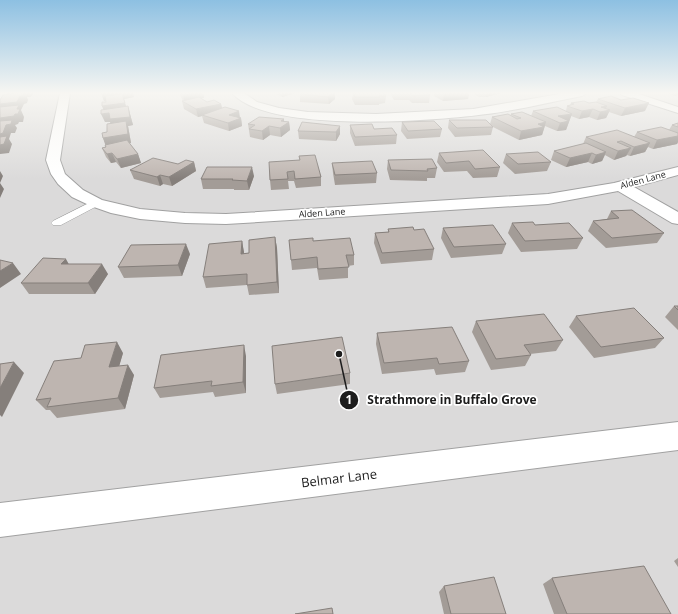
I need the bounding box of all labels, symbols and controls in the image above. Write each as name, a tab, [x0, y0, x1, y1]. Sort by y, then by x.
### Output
street label: Alden Lane	[619, 167, 667, 192]
street label: Alden Lane	[298, 204, 346, 221]
callout: Strathmore in Buffalo Grove	[339, 388, 544, 412]
text: 1	[346, 391, 352, 408]
text: Strathmore in Buffalo Grove	[367, 391, 537, 408]
street label: Belmar Lane	[300, 464, 378, 492]

